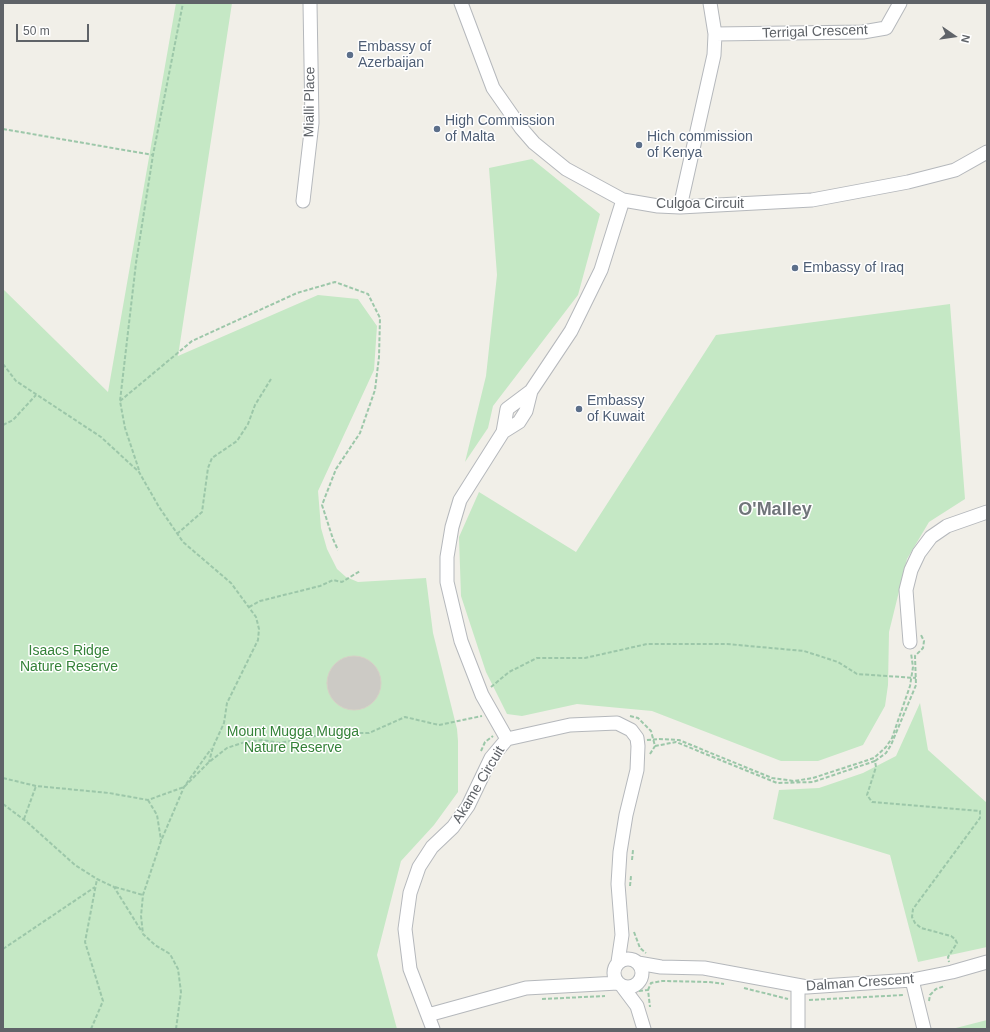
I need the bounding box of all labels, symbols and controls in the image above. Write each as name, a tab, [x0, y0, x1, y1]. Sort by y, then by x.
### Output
scale bar	[18, 16, 91, 42]
north arrow	[934, 16, 974, 56]
street label: Terrigal Crescent	[762, 22, 868, 42]
text: 50 m	[23, 24, 50, 38]
text: N	[959, 33, 972, 44]
place label: Embassy of Azerbaijan	[358, 39, 431, 72]
marker: Embassy of Azerbaijan	[345, 50, 355, 60]
street label: Mialli Place	[301, 66, 319, 138]
place label: High Commission of Malta	[445, 113, 555, 146]
marker: High Commission of Malta	[432, 124, 442, 134]
place label: Hich commission of Kenya	[647, 129, 753, 162]
marker: Hich commission of Kenya	[634, 140, 644, 150]
street label: Culgoa Circuit	[656, 196, 744, 212]
place label: Embassy of Iraq	[803, 260, 904, 276]
marker: Embassy of Iraq	[790, 263, 800, 273]
place label: Embassy of Kuwait	[587, 393, 645, 426]
marker: Embassy of Kuwait	[574, 404, 584, 414]
district label: O'Malley	[738, 499, 812, 521]
park label: Isaacs Ridge Nature Reserve	[20, 643, 118, 676]
park label: Mount Mugga Mugga Nature Reserve	[227, 724, 359, 756]
street label: Akame Circuit	[449, 743, 509, 827]
street label: Dalman Crescent	[805, 971, 915, 995]

